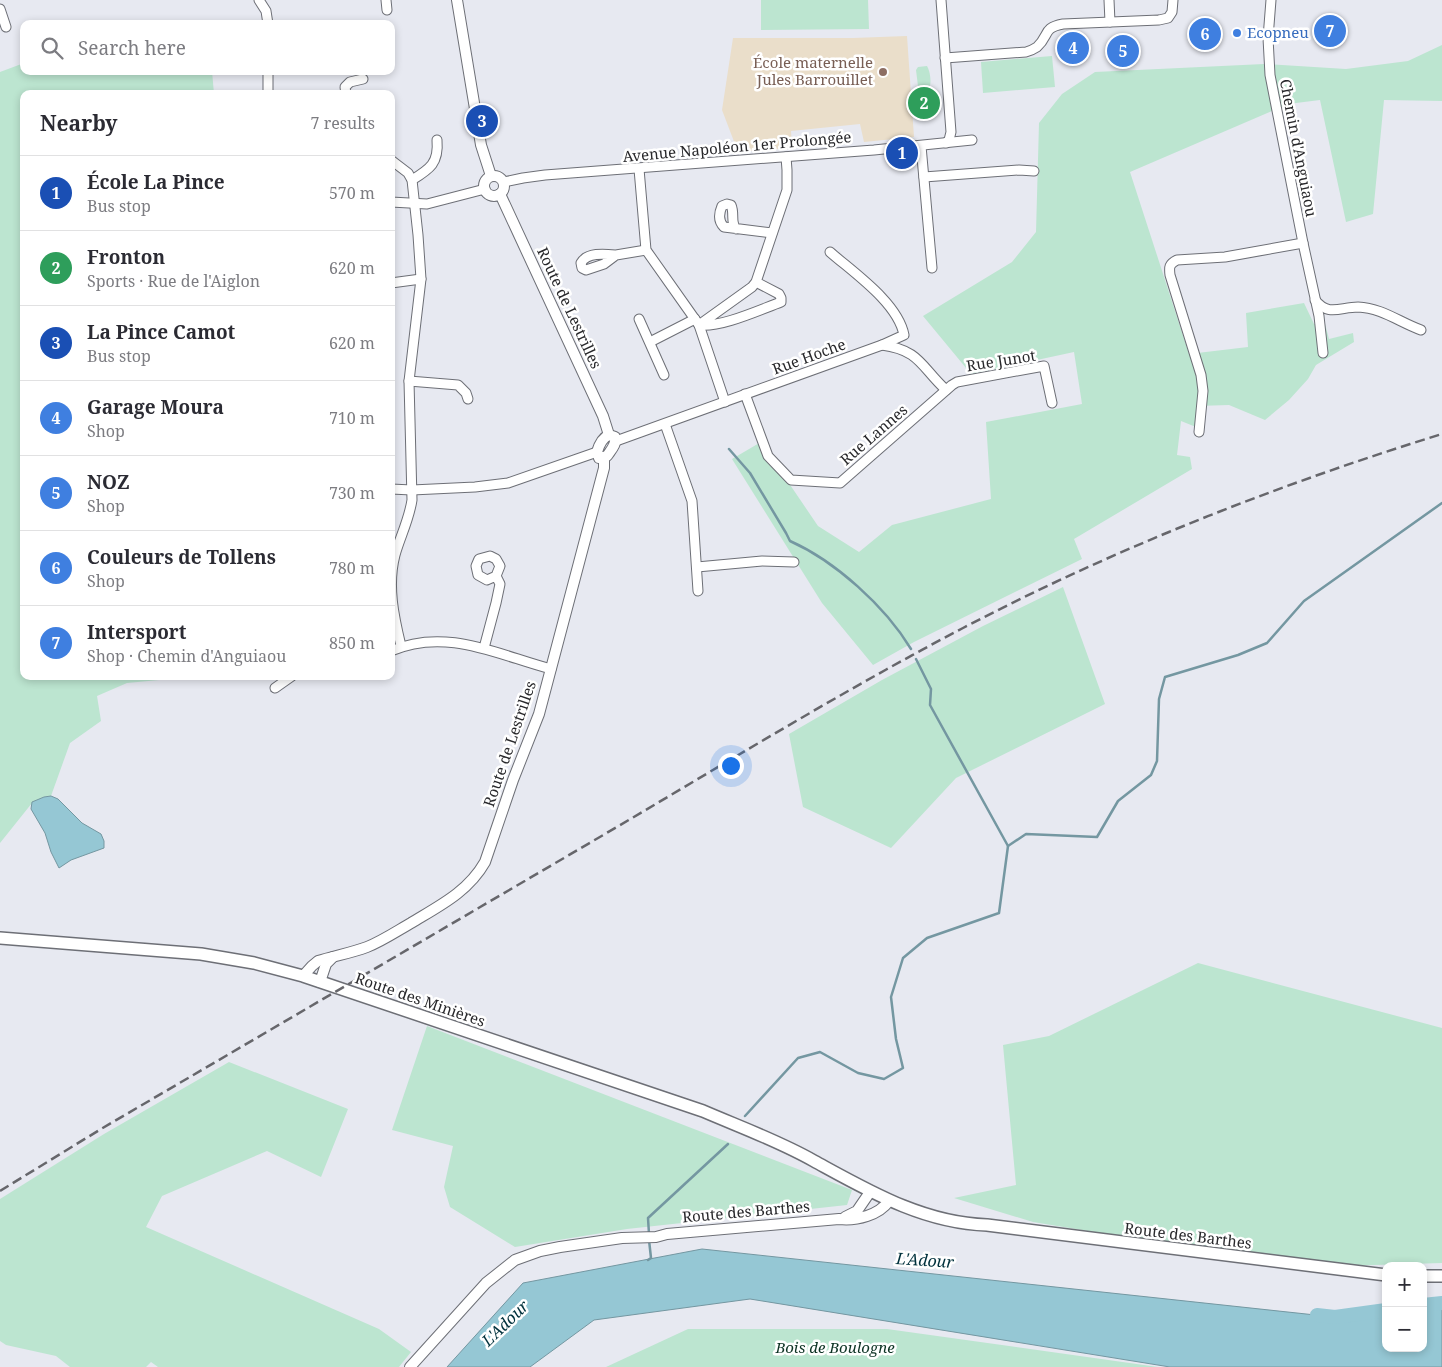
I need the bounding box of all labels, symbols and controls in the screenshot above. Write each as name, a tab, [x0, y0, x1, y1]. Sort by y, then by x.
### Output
pin: 7	[1314, 12, 1346, 50]
pin: 6	[1189, 15, 1221, 53]
search box	[20, 20, 395, 75]
place label: Ecopneu	[1247, 22, 1309, 42]
marker: Ecopneu	[1231, 27, 1243, 39]
pin: 4	[1057, 29, 1089, 67]
pin: 5	[1107, 32, 1139, 70]
icon: search	[38, 34, 66, 62]
text: Search here	[78, 35, 186, 61]
place label: École maternelle Jules Barrouillet	[753, 52, 873, 89]
marker: École maternelle Jules Barrouillet	[877, 66, 889, 78]
street label: Chemin d'Anguiaou	[1276, 77, 1322, 219]
pin: 2	[908, 84, 940, 122]
pin: 3	[466, 102, 498, 140]
text: Nearby	[40, 109, 118, 137]
text: 7 results	[311, 112, 375, 134]
street label: Avenue Napoléon 1er Prolongée	[622, 126, 852, 166]
pin: 1	[886, 134, 918, 172]
text: École La Pince	[87, 169, 225, 195]
text: 1	[51, 182, 61, 204]
text: 570 m	[329, 182, 375, 204]
text: Bus stop	[87, 195, 151, 217]
text: Fronton	[87, 244, 165, 270]
street label: Route de Lestrilles	[533, 244, 607, 372]
text: 2	[51, 257, 61, 279]
text: 620 m	[329, 257, 375, 279]
text: Sports · Rue de l'Aiglon	[87, 270, 260, 292]
text: La Pince Camot	[87, 319, 235, 345]
text: 3	[51, 332, 61, 354]
text: 620 m	[329, 332, 375, 354]
street label: Rue Hoche	[769, 334, 848, 379]
text: Bus stop	[87, 345, 151, 367]
street label: Rue Junot	[965, 345, 1037, 375]
text: Garage Moura	[87, 394, 224, 420]
street label: Rue Lannes	[835, 399, 911, 469]
text: 4	[51, 407, 61, 429]
text: 710 m	[329, 407, 375, 429]
text: Shop	[87, 420, 125, 442]
text: NOZ	[87, 469, 130, 495]
text: 5	[51, 482, 61, 504]
text: 730 m	[329, 482, 375, 504]
text: Shop	[87, 495, 125, 517]
text: Couleurs de Tollens	[87, 544, 276, 570]
text: 6	[51, 557, 61, 579]
text: 780 m	[329, 557, 375, 579]
text: Shop	[87, 570, 125, 592]
text: Intersport	[87, 619, 186, 645]
text: 7	[51, 632, 61, 654]
text: 850 m	[329, 632, 375, 654]
text: Shop · Chemin d'Anguiaou	[87, 645, 286, 667]
street label: Route de Lestrilles	[478, 678, 540, 809]
your location	[718, 753, 744, 779]
street label: Route des Minières	[353, 967, 488, 1031]
street label: Route des Barthes	[681, 1195, 811, 1227]
street label: Route des Barthes	[1123, 1217, 1253, 1253]
water label: L'Adour	[894, 1247, 955, 1273]
map controls	[1382, 1262, 1427, 1352]
button: +	[1382, 1262, 1427, 1307]
water label: L'Adour	[476, 1295, 534, 1352]
button: −	[1382, 1307, 1427, 1352]
park label: Bois de Boulogne	[774, 1337, 895, 1357]

